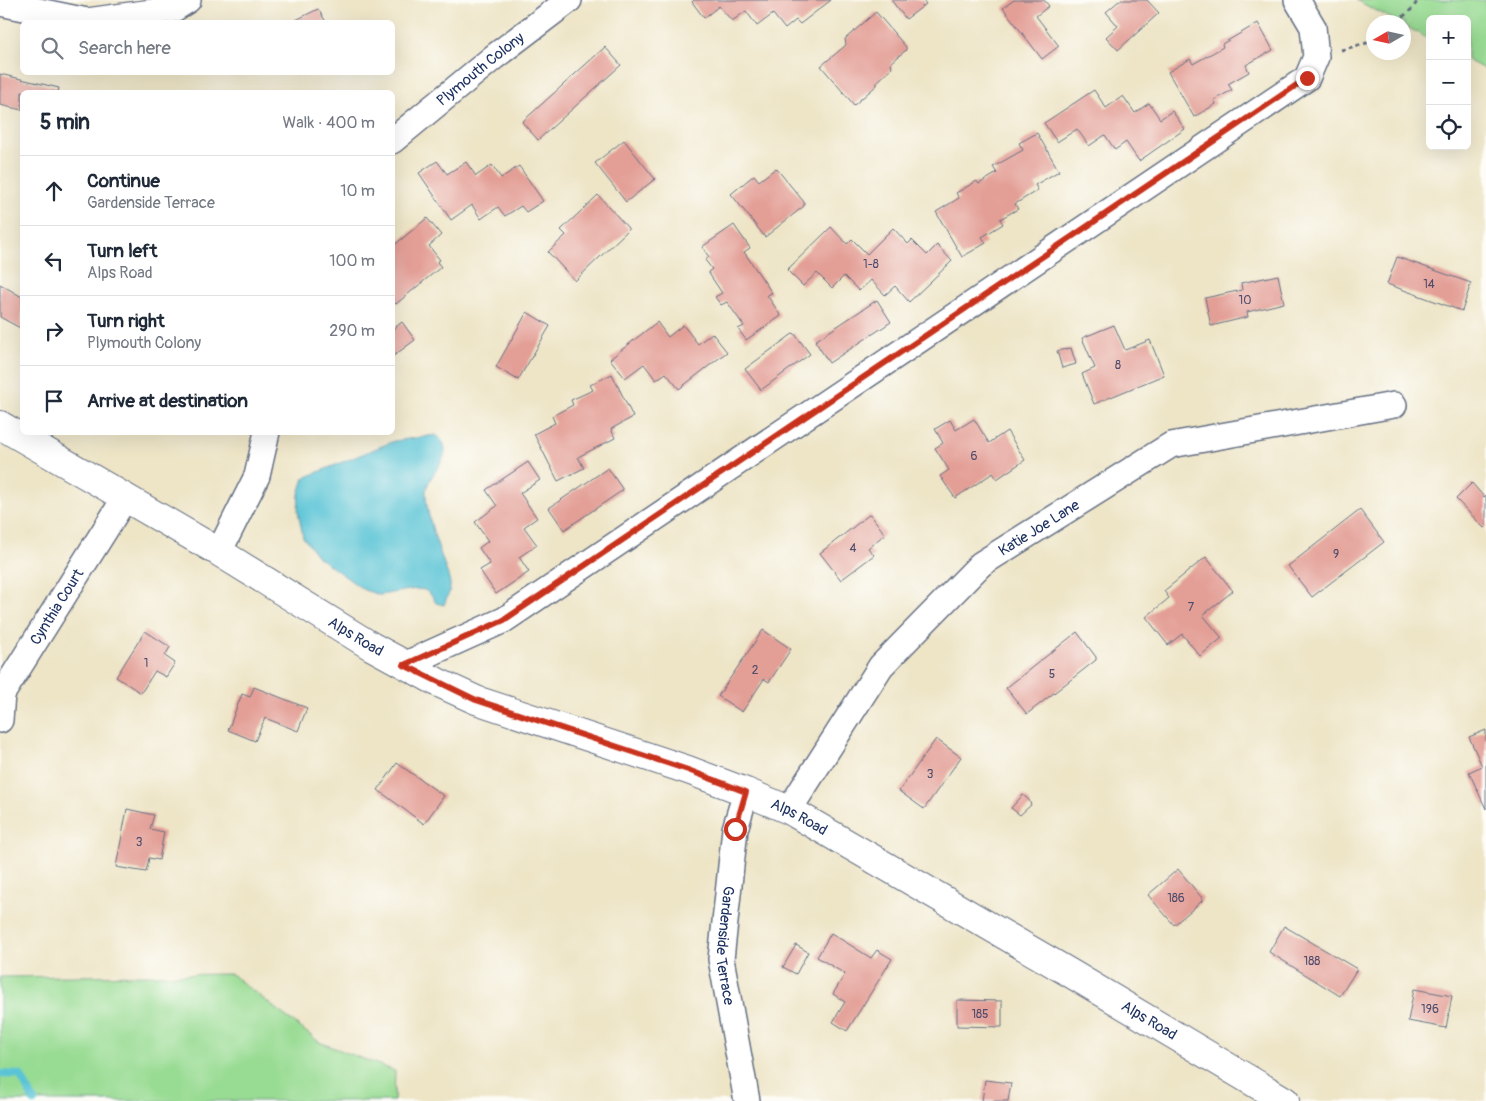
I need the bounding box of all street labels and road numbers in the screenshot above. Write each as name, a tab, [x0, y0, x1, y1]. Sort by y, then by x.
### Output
street label: Plymouth Colony	[433, 28, 528, 110]
street label: Katie Joe Lane	[995, 495, 1083, 560]
street label: Cynthia Court	[26, 564, 88, 648]
street label: Alps Road	[325, 612, 387, 660]
street label: Alps Road	[768, 794, 831, 840]
street label: Gardenside Terrace	[711, 885, 739, 1007]
street label: Alps Road	[1118, 996, 1181, 1044]

